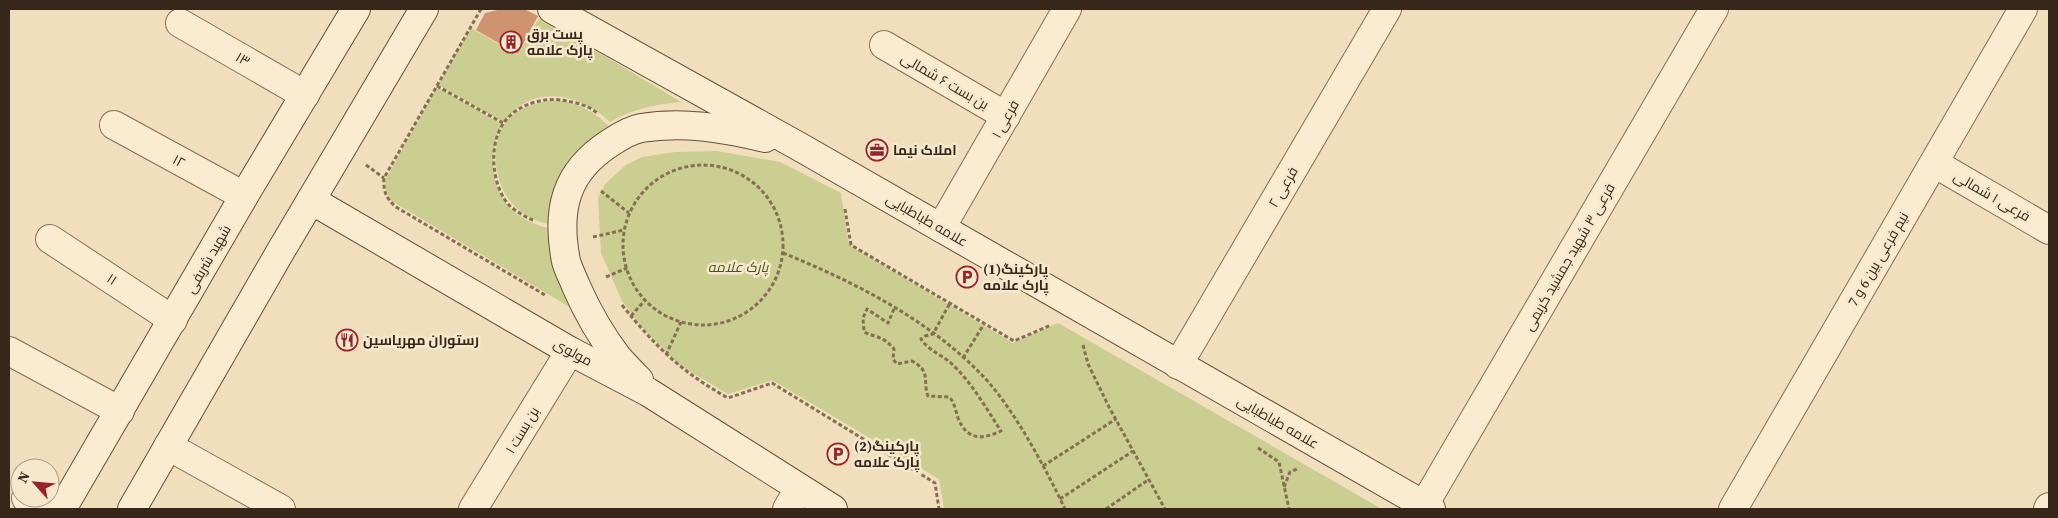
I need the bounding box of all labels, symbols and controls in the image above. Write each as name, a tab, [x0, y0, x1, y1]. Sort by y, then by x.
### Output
place label: پست برق پارک علامه	[527, 24, 593, 61]
building icon: پست برق پارک علامه	[499, 30, 523, 54]
street label: ۱۳	[232, 47, 254, 71]
street label: بن بست ۶ شمالی	[897, 48, 993, 114]
street label: فرعی ۱	[986, 96, 1024, 142]
office icon: املاک نیما	[865, 138, 889, 162]
place label: املاک نیما	[893, 140, 957, 160]
street label: ۱۲	[169, 149, 189, 173]
street label: فرعی ۲	[1263, 163, 1303, 211]
street label: فرعی ۱ شمالی	[1950, 166, 2034, 226]
street label: فرعی ۳ شهید جمشید کریمی	[1518, 179, 1620, 335]
street label: علامه طباطبایی	[882, 188, 972, 252]
street label: نیم فرعی بین 6 و 7	[1843, 208, 1913, 310]
street label: شهید شریفی	[180, 221, 236, 297]
park label: پارک علامه	[708, 257, 770, 277]
place label: پارکینگ(1) پارک علامه	[983, 259, 1049, 296]
parking icon: پارکینگ(1) پارک علامه	[955, 265, 979, 289]
street label: ۱۱	[103, 268, 121, 290]
restaurant icon: رستوران مهریاسین	[335, 328, 359, 352]
place label: رستوران مهریاسین	[363, 330, 479, 350]
street label: مولوی	[550, 333, 596, 371]
street label: علامه طباطبایی	[1233, 390, 1323, 454]
street label: بن بست ۱	[500, 403, 544, 457]
place label: پارکینگ(2) پارک علامه	[854, 436, 920, 473]
parking icon: پارکینگ(2) پارک علامه	[826, 442, 850, 466]
north arrow	[10, 458, 60, 508]
text: N	[12, 468, 35, 486]

